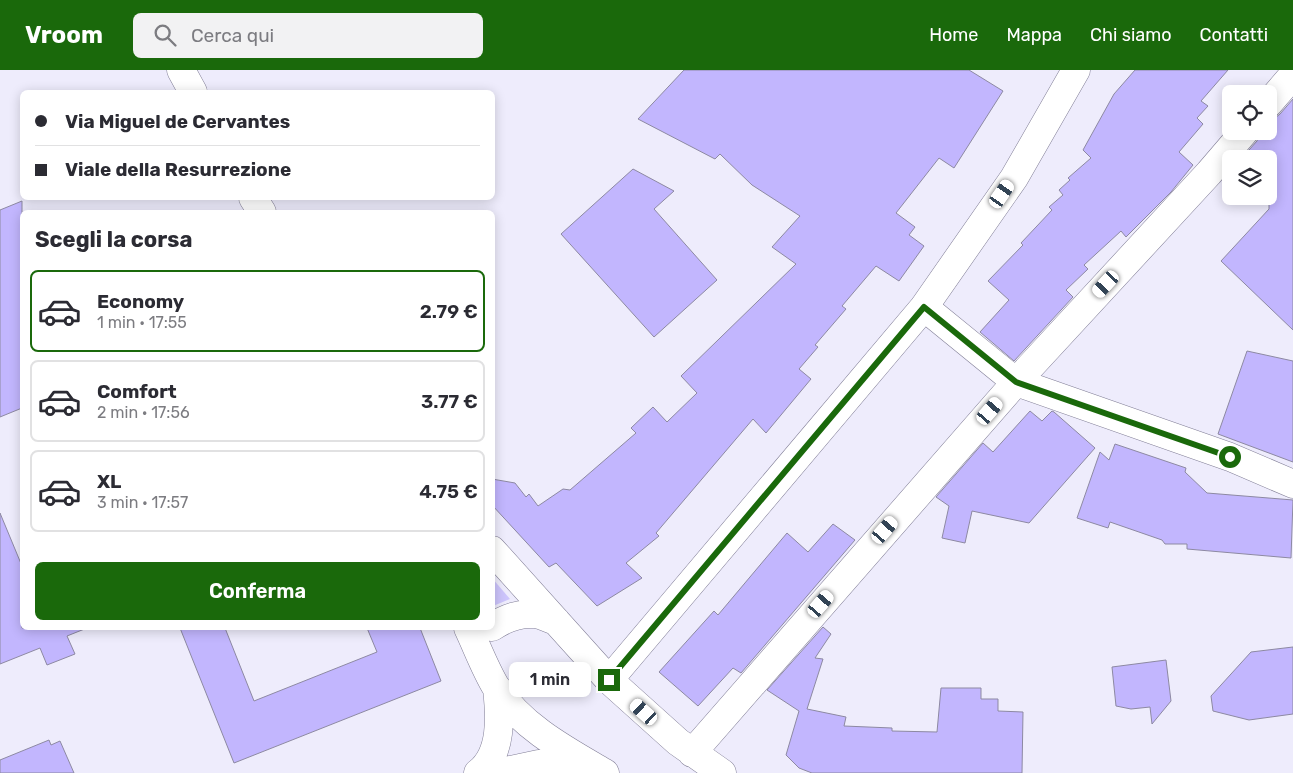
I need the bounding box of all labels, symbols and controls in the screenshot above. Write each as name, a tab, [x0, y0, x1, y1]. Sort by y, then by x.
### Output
search box	[133, 13, 483, 58]
text: Vroom	[25, 21, 103, 49]
icon: search	[151, 21, 179, 49]
text: Cerca qui	[191, 24, 274, 47]
text: Home	[929, 24, 978, 46]
text: Mappa	[1006, 24, 1062, 46]
text: Chi siamo	[1090, 24, 1172, 46]
text: Contatti	[1200, 24, 1268, 46]
map controls	[1222, 85, 1277, 205]
button: locate	[1222, 85, 1277, 140]
text: Via Miguel de Cervantes	[65, 110, 290, 133]
button: layers	[1222, 150, 1277, 205]
text: Viale della Resurrezione	[65, 158, 291, 181]
car	[987, 177, 1016, 211]
text: Scegli la corsa	[35, 226, 192, 253]
car	[1090, 268, 1121, 300]
icon: car	[37, 289, 82, 334]
text: Economy	[97, 290, 184, 313]
text: 2.79 €	[420, 300, 478, 323]
text: 1 min · 17:55	[97, 313, 187, 332]
icon: car	[37, 379, 82, 424]
text: Comfort	[97, 380, 177, 403]
text: 3.77 €	[421, 390, 478, 413]
car	[974, 395, 1005, 427]
text: 2 min · 17:56	[97, 403, 190, 422]
route start	[1219, 446, 1241, 468]
icon: car	[37, 469, 82, 514]
text: XL	[97, 470, 121, 493]
text: 4.75 €	[419, 480, 478, 503]
text: 3 min · 17:57	[97, 493, 188, 512]
car	[869, 514, 900, 546]
button: Conferma	[35, 562, 480, 620]
car	[805, 588, 836, 620]
callout: 1 min	[509, 662, 592, 698]
route end	[598, 669, 620, 691]
text: 1 min	[530, 670, 570, 689]
car	[627, 696, 660, 728]

